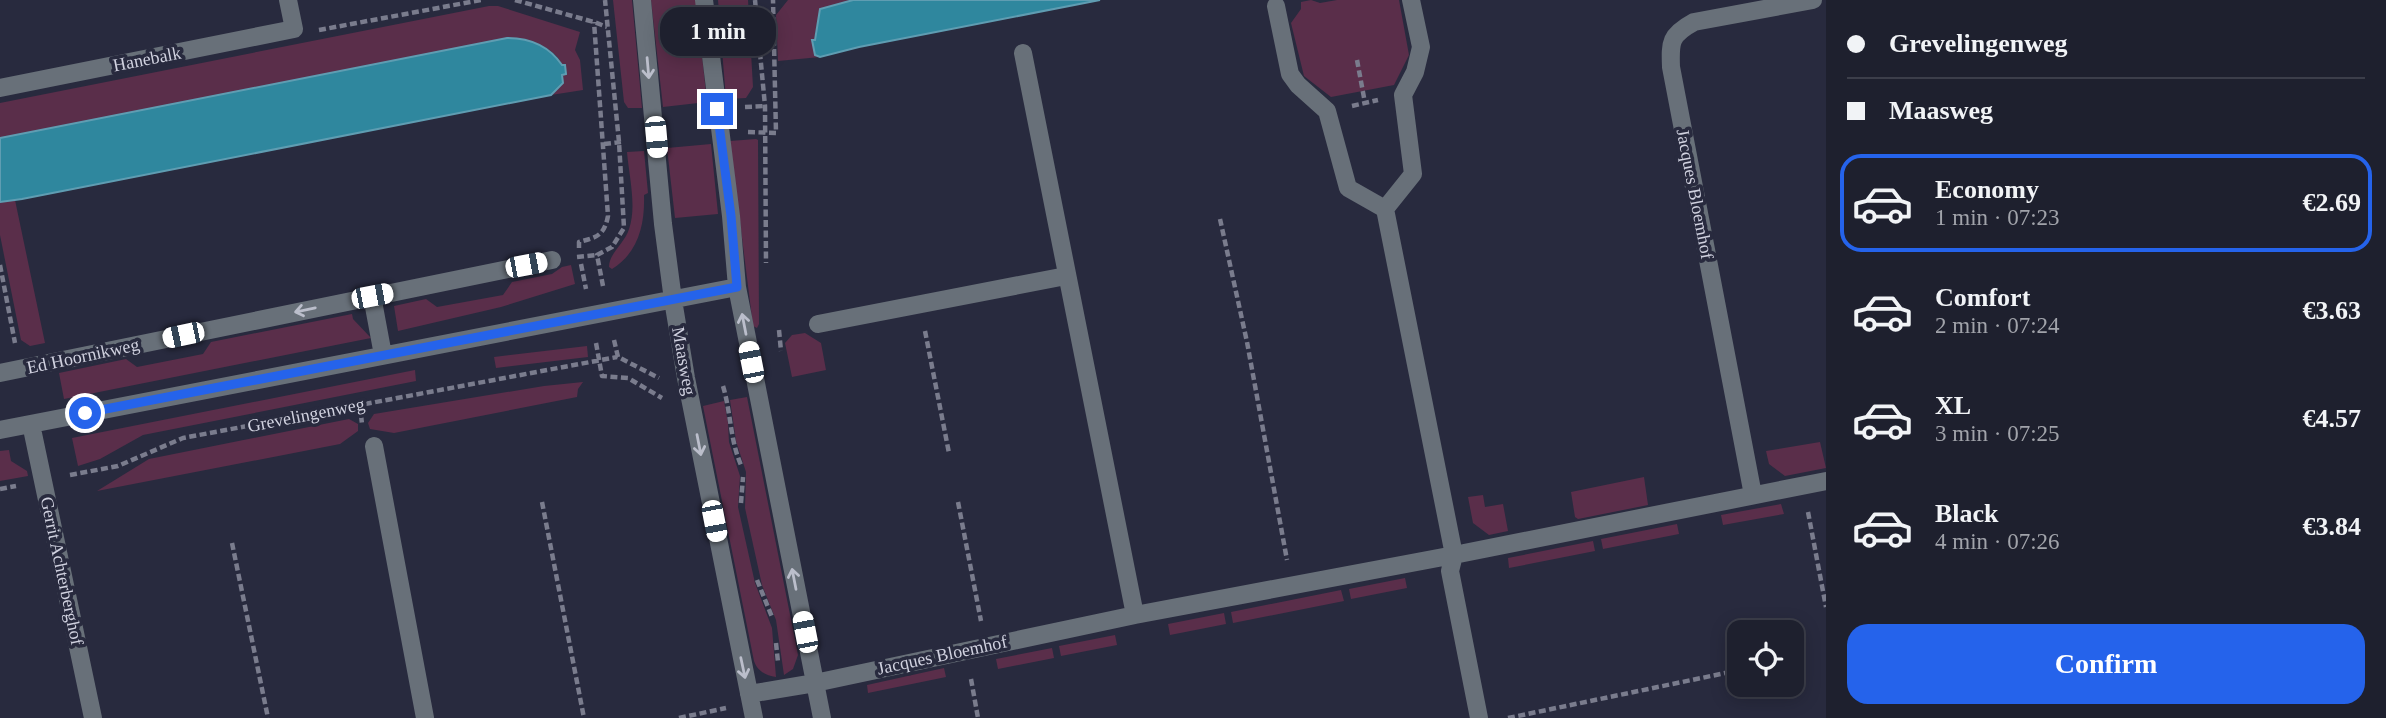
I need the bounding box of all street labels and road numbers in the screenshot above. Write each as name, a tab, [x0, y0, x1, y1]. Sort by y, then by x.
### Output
street label: Hanebalk	[111, 43, 183, 75]
street label: Jacques Bloemhof	[1673, 127, 1717, 261]
street label: Maasweg	[668, 325, 700, 397]
street label: Ed Hoornikweg	[25, 334, 141, 378]
street label: Grevelingenweg	[246, 394, 366, 436]
street label: Gerrit Achterberghof	[37, 495, 87, 647]
street label: Jacques Bloemhof	[875, 631, 1009, 679]

